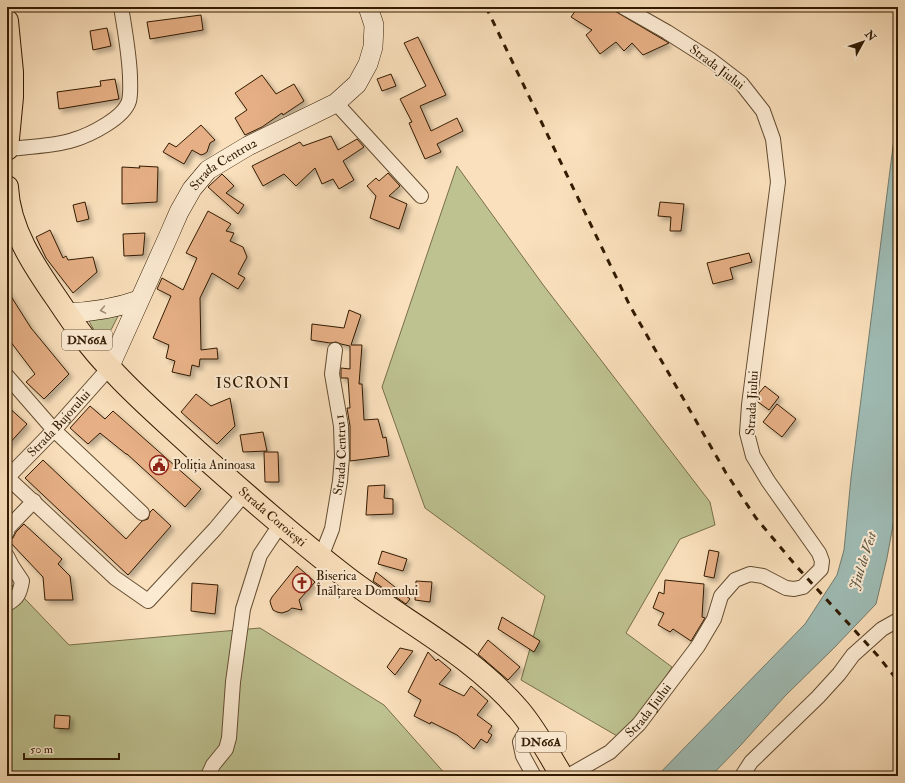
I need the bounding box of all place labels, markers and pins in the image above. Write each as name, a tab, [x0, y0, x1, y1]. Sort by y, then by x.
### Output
public building icon: Poliția Aninoasa	[148, 454, 170, 476]
place label: Poliția Aninoasa	[173, 457, 256, 473]
place label: Biserica Înălțarea Domnului	[316, 568, 419, 599]
church icon: Biserica Înălțarea Domnului	[291, 572, 313, 594]

